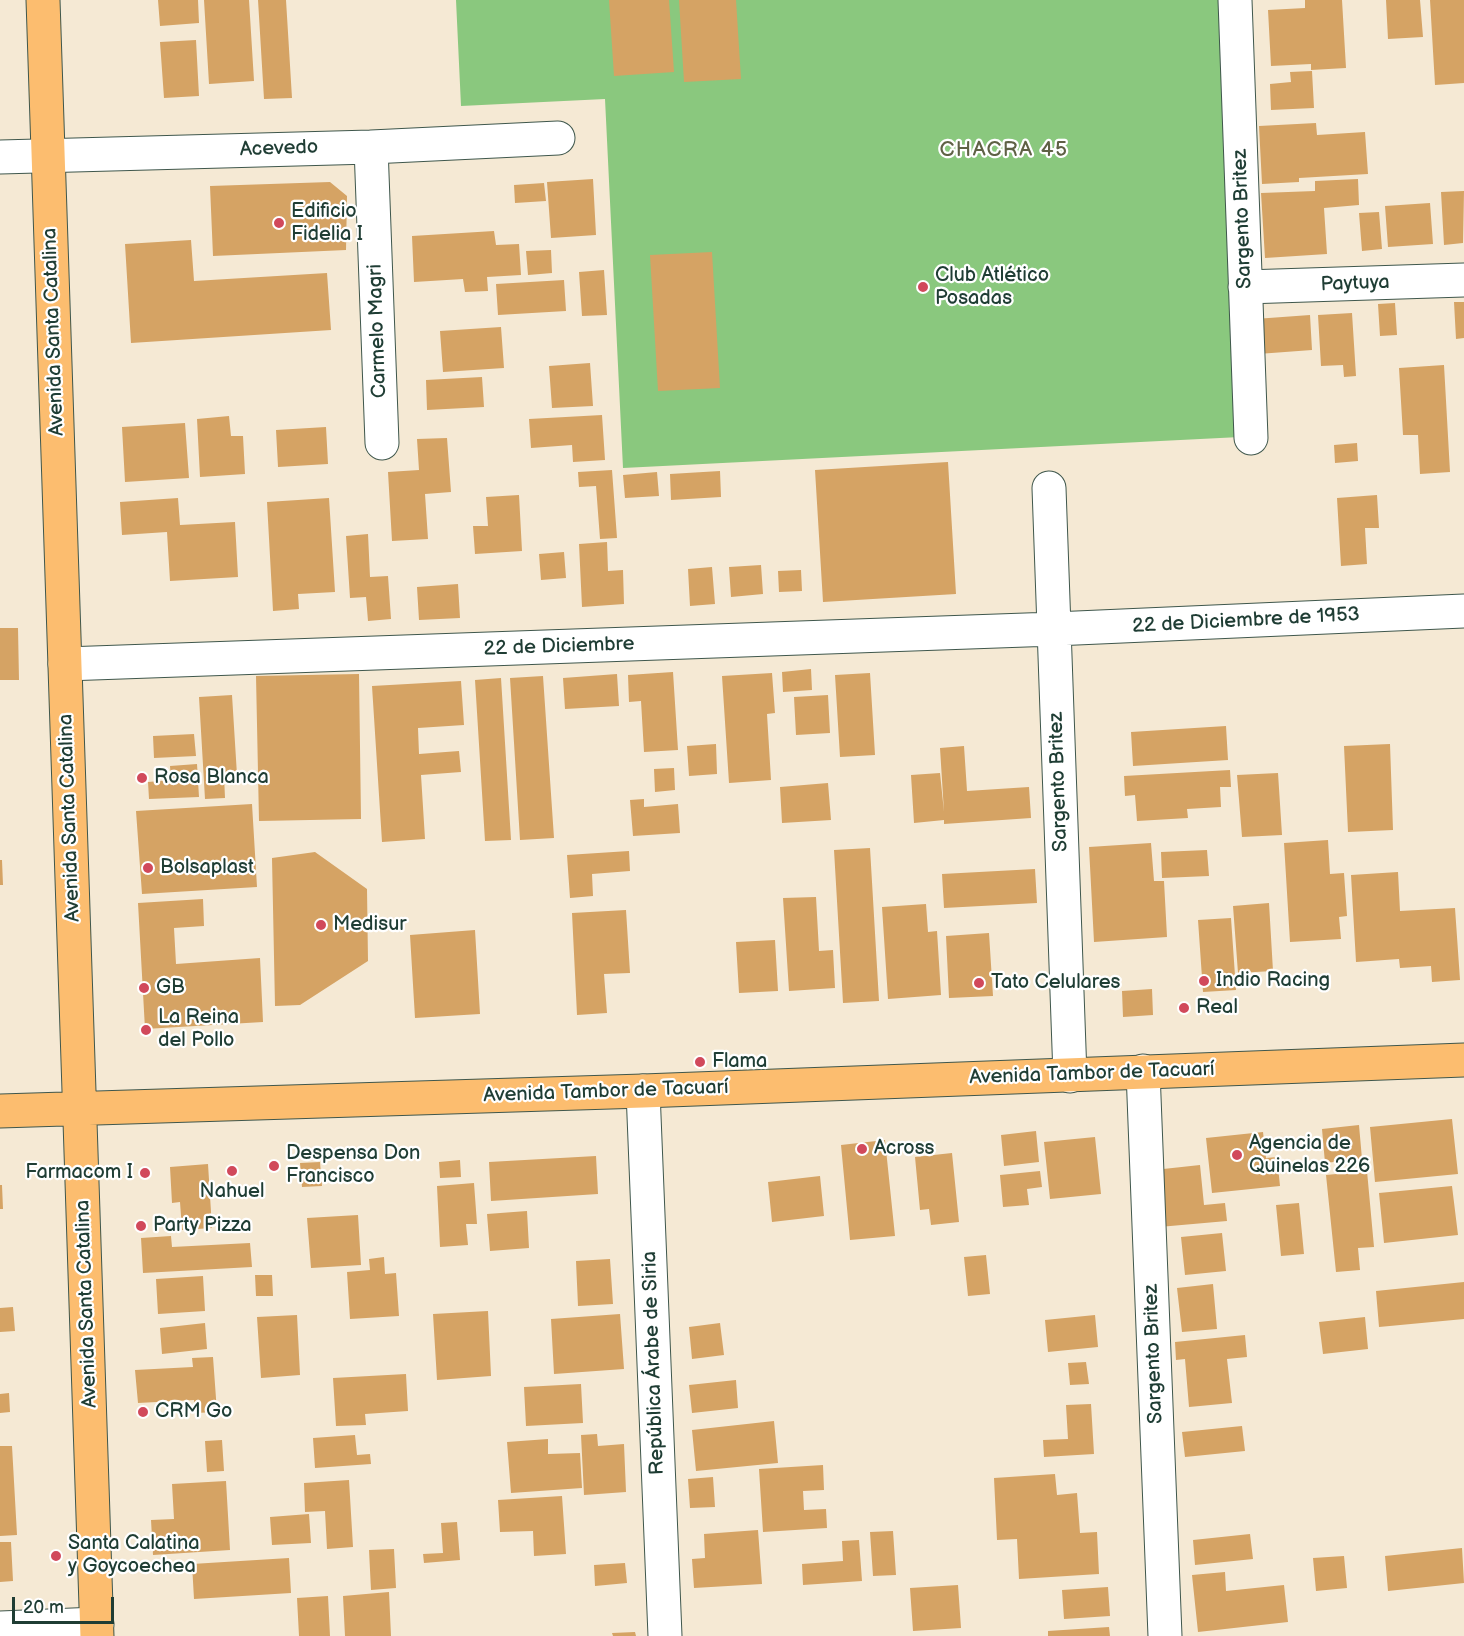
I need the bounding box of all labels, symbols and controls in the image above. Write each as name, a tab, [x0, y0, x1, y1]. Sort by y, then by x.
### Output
street label: Acevedo	[239, 136, 319, 162]
district label: CHACRA 45	[939, 138, 1069, 164]
street label: Sargento Britez	[1229, 149, 1257, 289]
place label: Edificio Fidelia I	[291, 200, 363, 247]
marker: Edificio Fidelia I	[272, 216, 286, 230]
street label: Avenida Santa Catalina	[38, 228, 70, 436]
street label: Carmelo Magri	[364, 263, 392, 399]
place label: Club Atlético Posadas	[935, 264, 1049, 311]
street label: Paytuya	[1320, 271, 1390, 297]
marker: Club Atlético Posadas	[916, 280, 930, 294]
street label: 22 de Diciembre de 1953	[1132, 603, 1360, 639]
street label: 22 de Diciembre	[483, 632, 635, 662]
street label: Sargento Britez	[1045, 712, 1073, 852]
street label: Avenida Santa Catalina	[54, 714, 86, 922]
place label: Rosa Blanca	[154, 766, 269, 790]
marker: Rosa Blanca	[135, 771, 149, 785]
place label: Bolsaplast	[160, 856, 254, 880]
marker: Bolsaplast	[141, 861, 155, 875]
place label: Medisur	[333, 913, 407, 937]
marker: Medisur	[314, 918, 328, 932]
place label: Indio Racing	[1216, 969, 1330, 993]
place label: Tato Celulares	[991, 971, 1120, 995]
marker: Indio Racing	[1197, 974, 1211, 988]
place label: GB	[156, 976, 185, 1000]
marker: Tato Celulares	[972, 976, 986, 990]
marker: GB	[137, 981, 151, 995]
place label: Real	[1196, 996, 1238, 1020]
marker: Real	[1177, 1001, 1191, 1015]
place label: La Reina del Pollo	[158, 1006, 239, 1053]
marker: La Reina del Pollo	[139, 1023, 153, 1037]
place label: Flama	[712, 1050, 767, 1074]
marker: Flama	[693, 1055, 707, 1069]
street label: Avenida Tambor de Tacuarí	[969, 1058, 1215, 1090]
street label: Avenida Tambor de Tacuarí	[483, 1076, 729, 1108]
place label: Agencia de Quinelas 226	[1249, 1132, 1370, 1179]
place label: Across	[874, 1137, 934, 1161]
place label: Despensa Don Francisco	[286, 1142, 420, 1189]
marker: Across	[855, 1142, 869, 1156]
marker: Agencia de Quinelas 226	[1230, 1148, 1244, 1162]
marker: Despensa Don Francisco	[267, 1159, 281, 1173]
place label: Farmacom I	[25, 1161, 133, 1185]
marker: Nahuel	[225, 1164, 239, 1178]
marker: Farmacom I	[138, 1166, 152, 1180]
place label: Nahuel	[200, 1180, 264, 1204]
street label: Avenida Santa Catalina	[71, 1200, 103, 1408]
place label: Party Pizza	[153, 1214, 252, 1238]
marker: Party Pizza	[134, 1219, 148, 1233]
street label: República Árabe de Siria	[638, 1251, 670, 1475]
street label: Sargento Britez	[1140, 1284, 1168, 1424]
place label: CRM Go	[155, 1400, 232, 1424]
marker: CRM Go	[136, 1405, 150, 1419]
place label: Santa Calatina y Goycoechea	[68, 1532, 200, 1579]
marker: Santa Calatina y Goycoechea	[49, 1549, 63, 1563]
scale bar	[15, 1585, 117, 1623]
text: 20 m	[23, 1597, 64, 1618]

